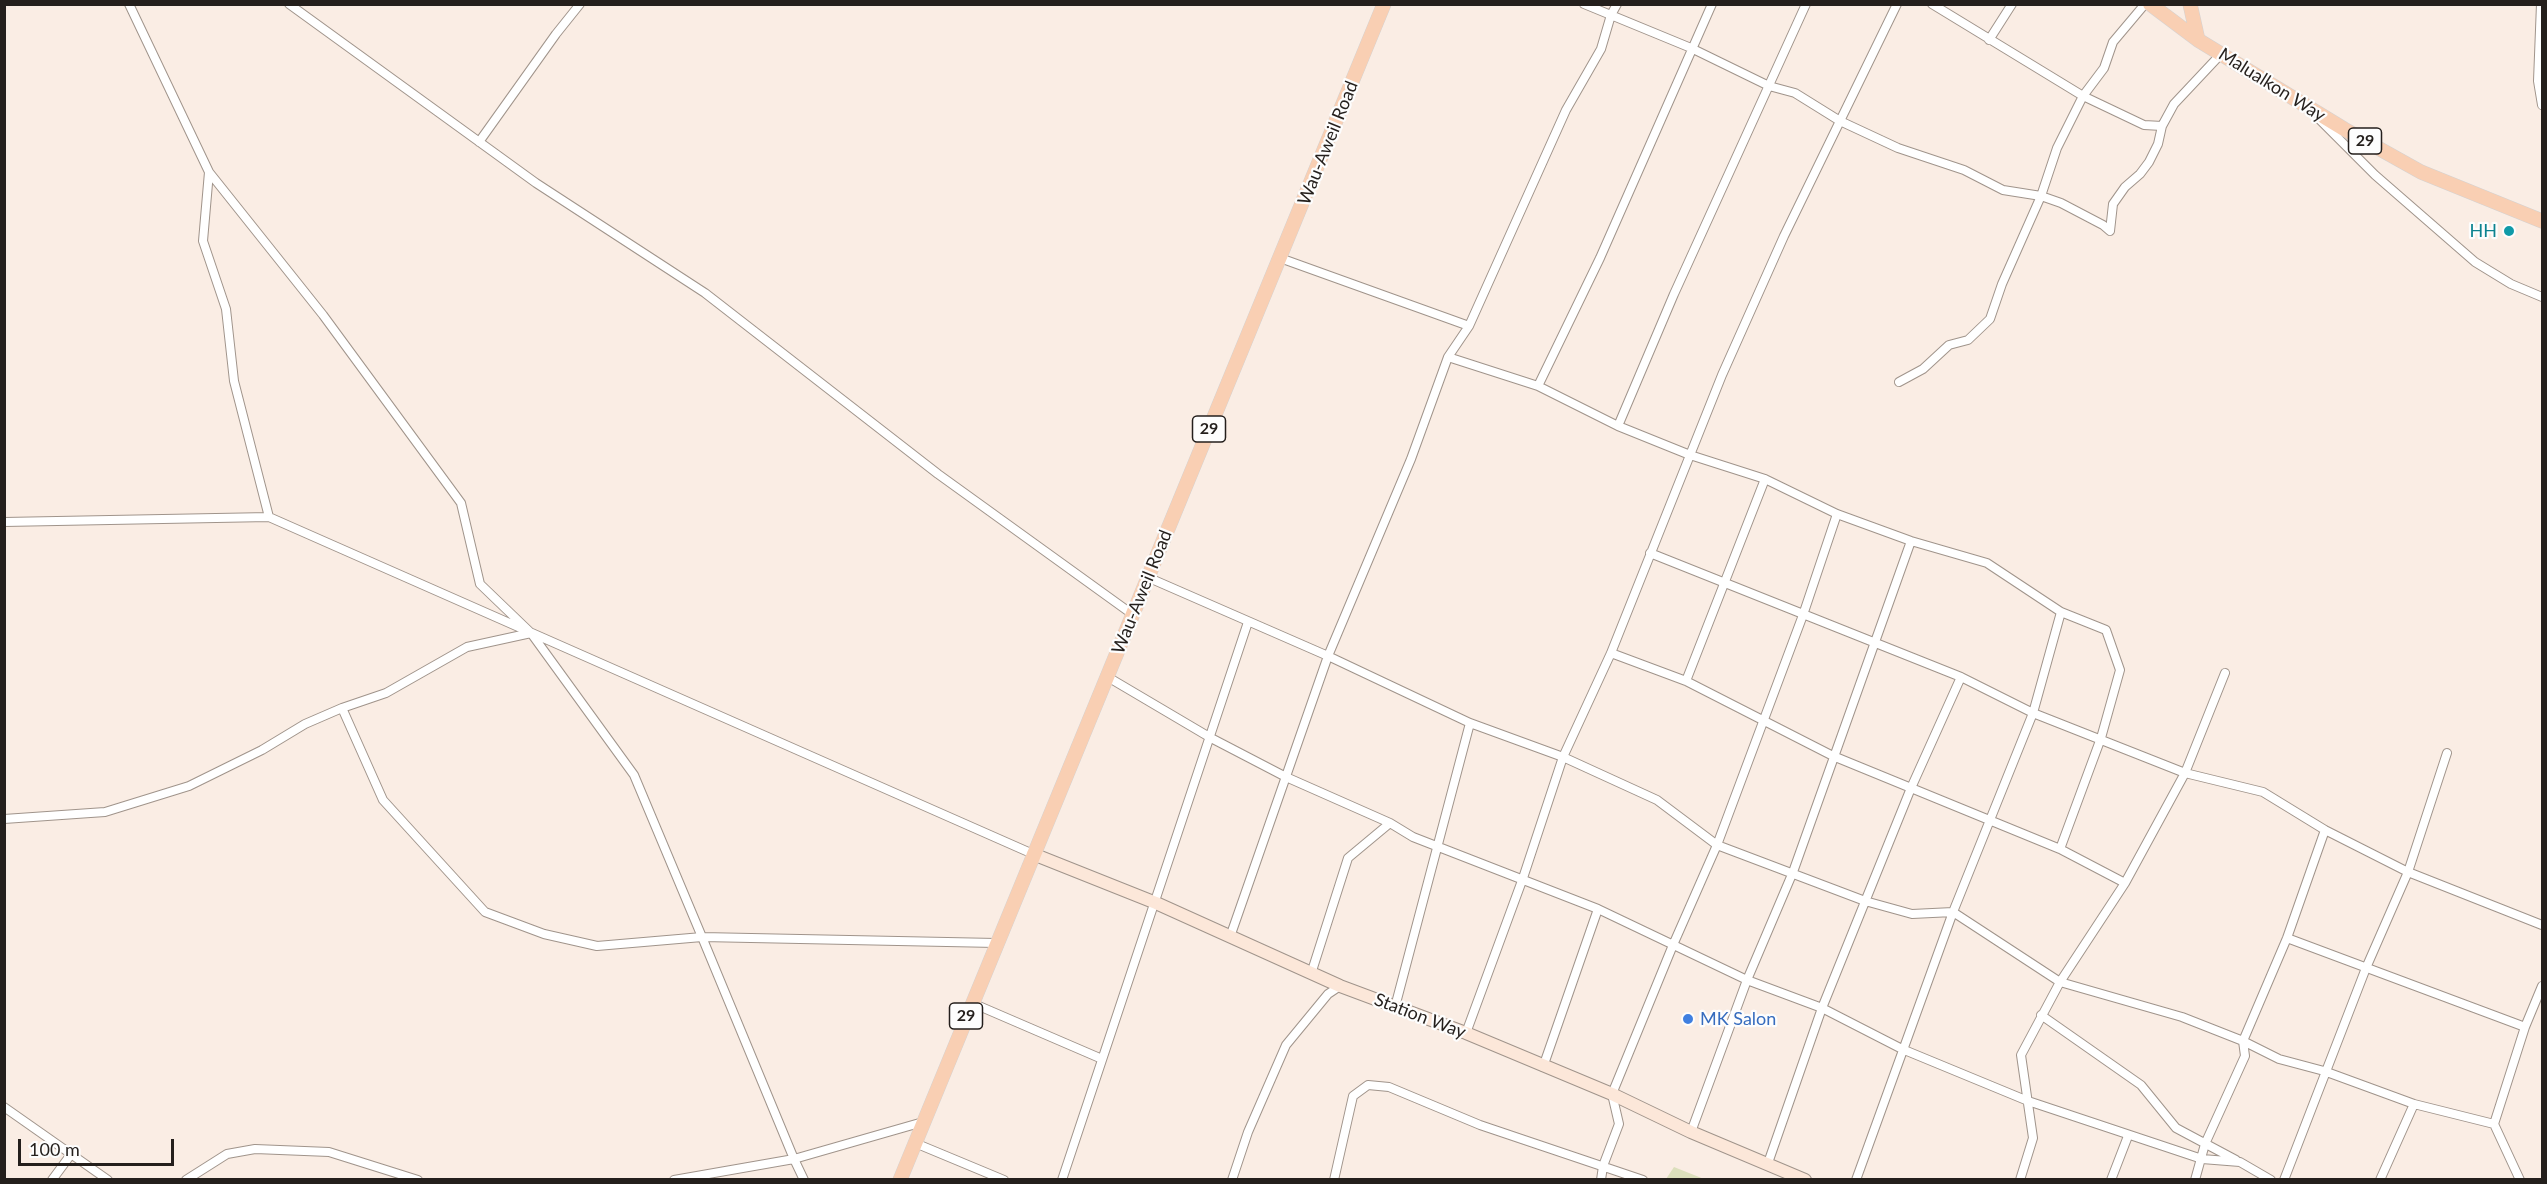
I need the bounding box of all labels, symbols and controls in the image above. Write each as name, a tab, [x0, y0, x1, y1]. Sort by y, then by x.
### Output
street label: Malualkon Way	[2215, 44, 2329, 126]
street label: Wau-Aweil Road	[1293, 78, 1363, 208]
road number: 29	[2348, 128, 2382, 154]
place label: HH	[2470, 220, 2497, 242]
marker: HH	[2502, 224, 2516, 238]
road number: 29	[1192, 416, 1226, 442]
street label: Wau-Aweil Road	[1107, 527, 1177, 657]
street label: Station Way	[1371, 989, 1469, 1043]
road number: 29	[950, 1003, 982, 1029]
place label: MK Salon	[1700, 1008, 1776, 1030]
marker: MK Salon	[1681, 1012, 1695, 1026]
scale bar	[21, 1127, 177, 1165]
text: 100 m	[29, 1138, 80, 1160]

